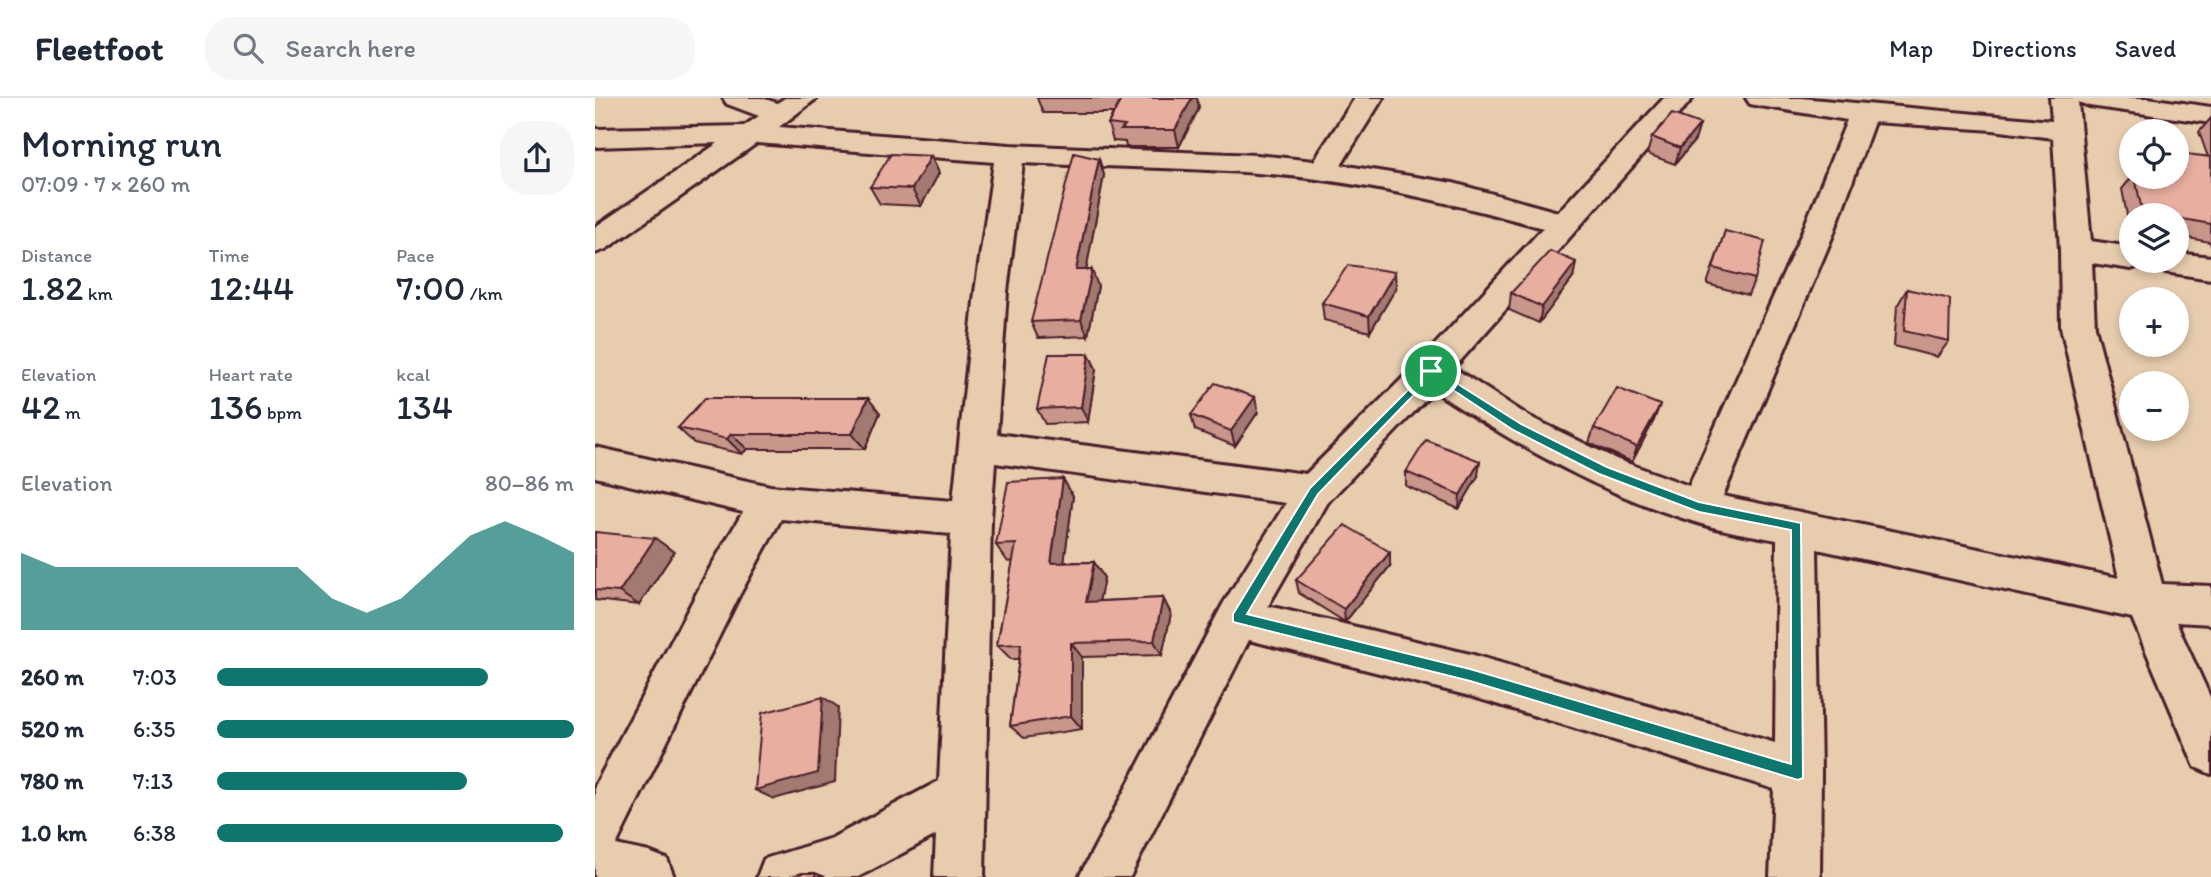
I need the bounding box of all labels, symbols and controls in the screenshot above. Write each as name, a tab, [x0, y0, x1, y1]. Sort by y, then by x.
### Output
search box	[205, 17, 695, 80]
text: Fleetfoot	[35, 29, 163, 68]
icon: search	[229, 29, 267, 67]
text: Search here	[285, 32, 416, 64]
text: Map	[1889, 34, 1933, 63]
text: Directions	[1971, 34, 2077, 63]
text: Saved	[2115, 34, 2176, 63]
map controls	[2119, 119, 2189, 441]
button: locate	[2119, 119, 2189, 189]
text: Morning run	[21, 121, 222, 167]
button: share	[500, 121, 574, 195]
text: 07:09 · 7 × 260 m	[21, 170, 190, 198]
button: layers	[2119, 203, 2189, 273]
text: Distance	[21, 244, 92, 267]
text: Time	[209, 244, 249, 267]
text: Pace	[396, 244, 434, 267]
text: 1.82	[21, 267, 83, 309]
text: 12:44	[209, 267, 294, 309]
text: 7:00	[396, 267, 465, 309]
text: km	[83, 282, 113, 305]
text: /km	[465, 282, 503, 305]
button: +	[2119, 287, 2189, 357]
pin	[1401, 341, 1461, 401]
icon: arrive	[1412, 352, 1450, 390]
text: Elevation	[21, 363, 97, 386]
text: Heart rate	[209, 363, 293, 386]
text: kcal	[396, 363, 430, 386]
button: −	[2119, 371, 2189, 441]
text: 42	[21, 386, 60, 428]
text: 136	[209, 386, 263, 428]
text: 134	[396, 386, 453, 428]
text: m	[60, 401, 81, 424]
text: bpm	[263, 401, 302, 424]
text: Elevation	[21, 469, 112, 497]
text: 80–86 m	[485, 469, 574, 497]
text: 260 m	[21, 663, 84, 691]
text: 7:03	[133, 663, 177, 691]
text: 520 m	[21, 715, 84, 743]
text: 6:35	[133, 715, 175, 743]
text: 780 m	[21, 767, 84, 795]
text: 7:13	[133, 767, 173, 795]
text: 1.0 km	[21, 819, 87, 847]
text: 6:38	[133, 819, 176, 847]

